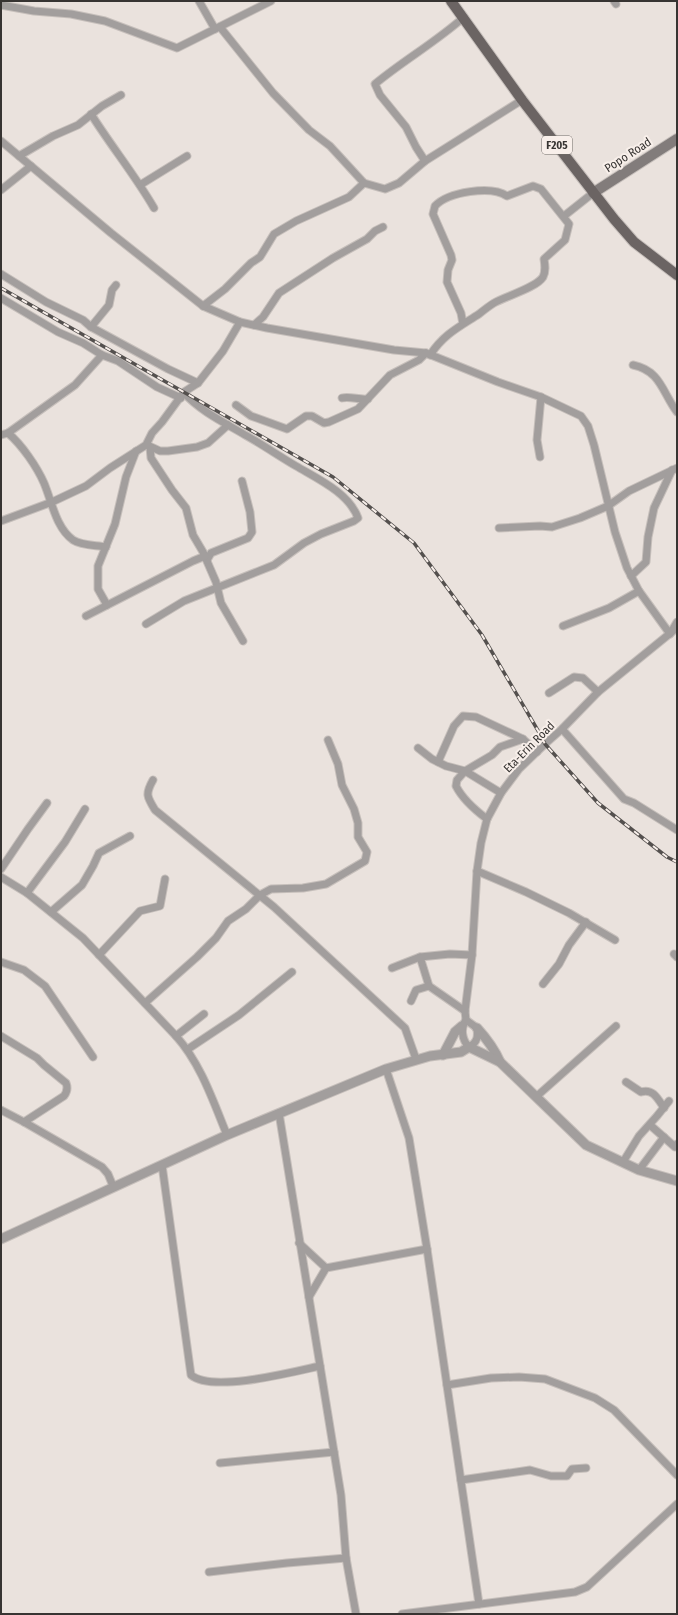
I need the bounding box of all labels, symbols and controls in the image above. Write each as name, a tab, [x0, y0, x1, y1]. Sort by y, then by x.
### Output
street label: Popo Road	[602, 135, 654, 175]
road number: F205	[542, 136, 572, 154]
street label: Eta-Erin Road	[501, 719, 557, 775]

